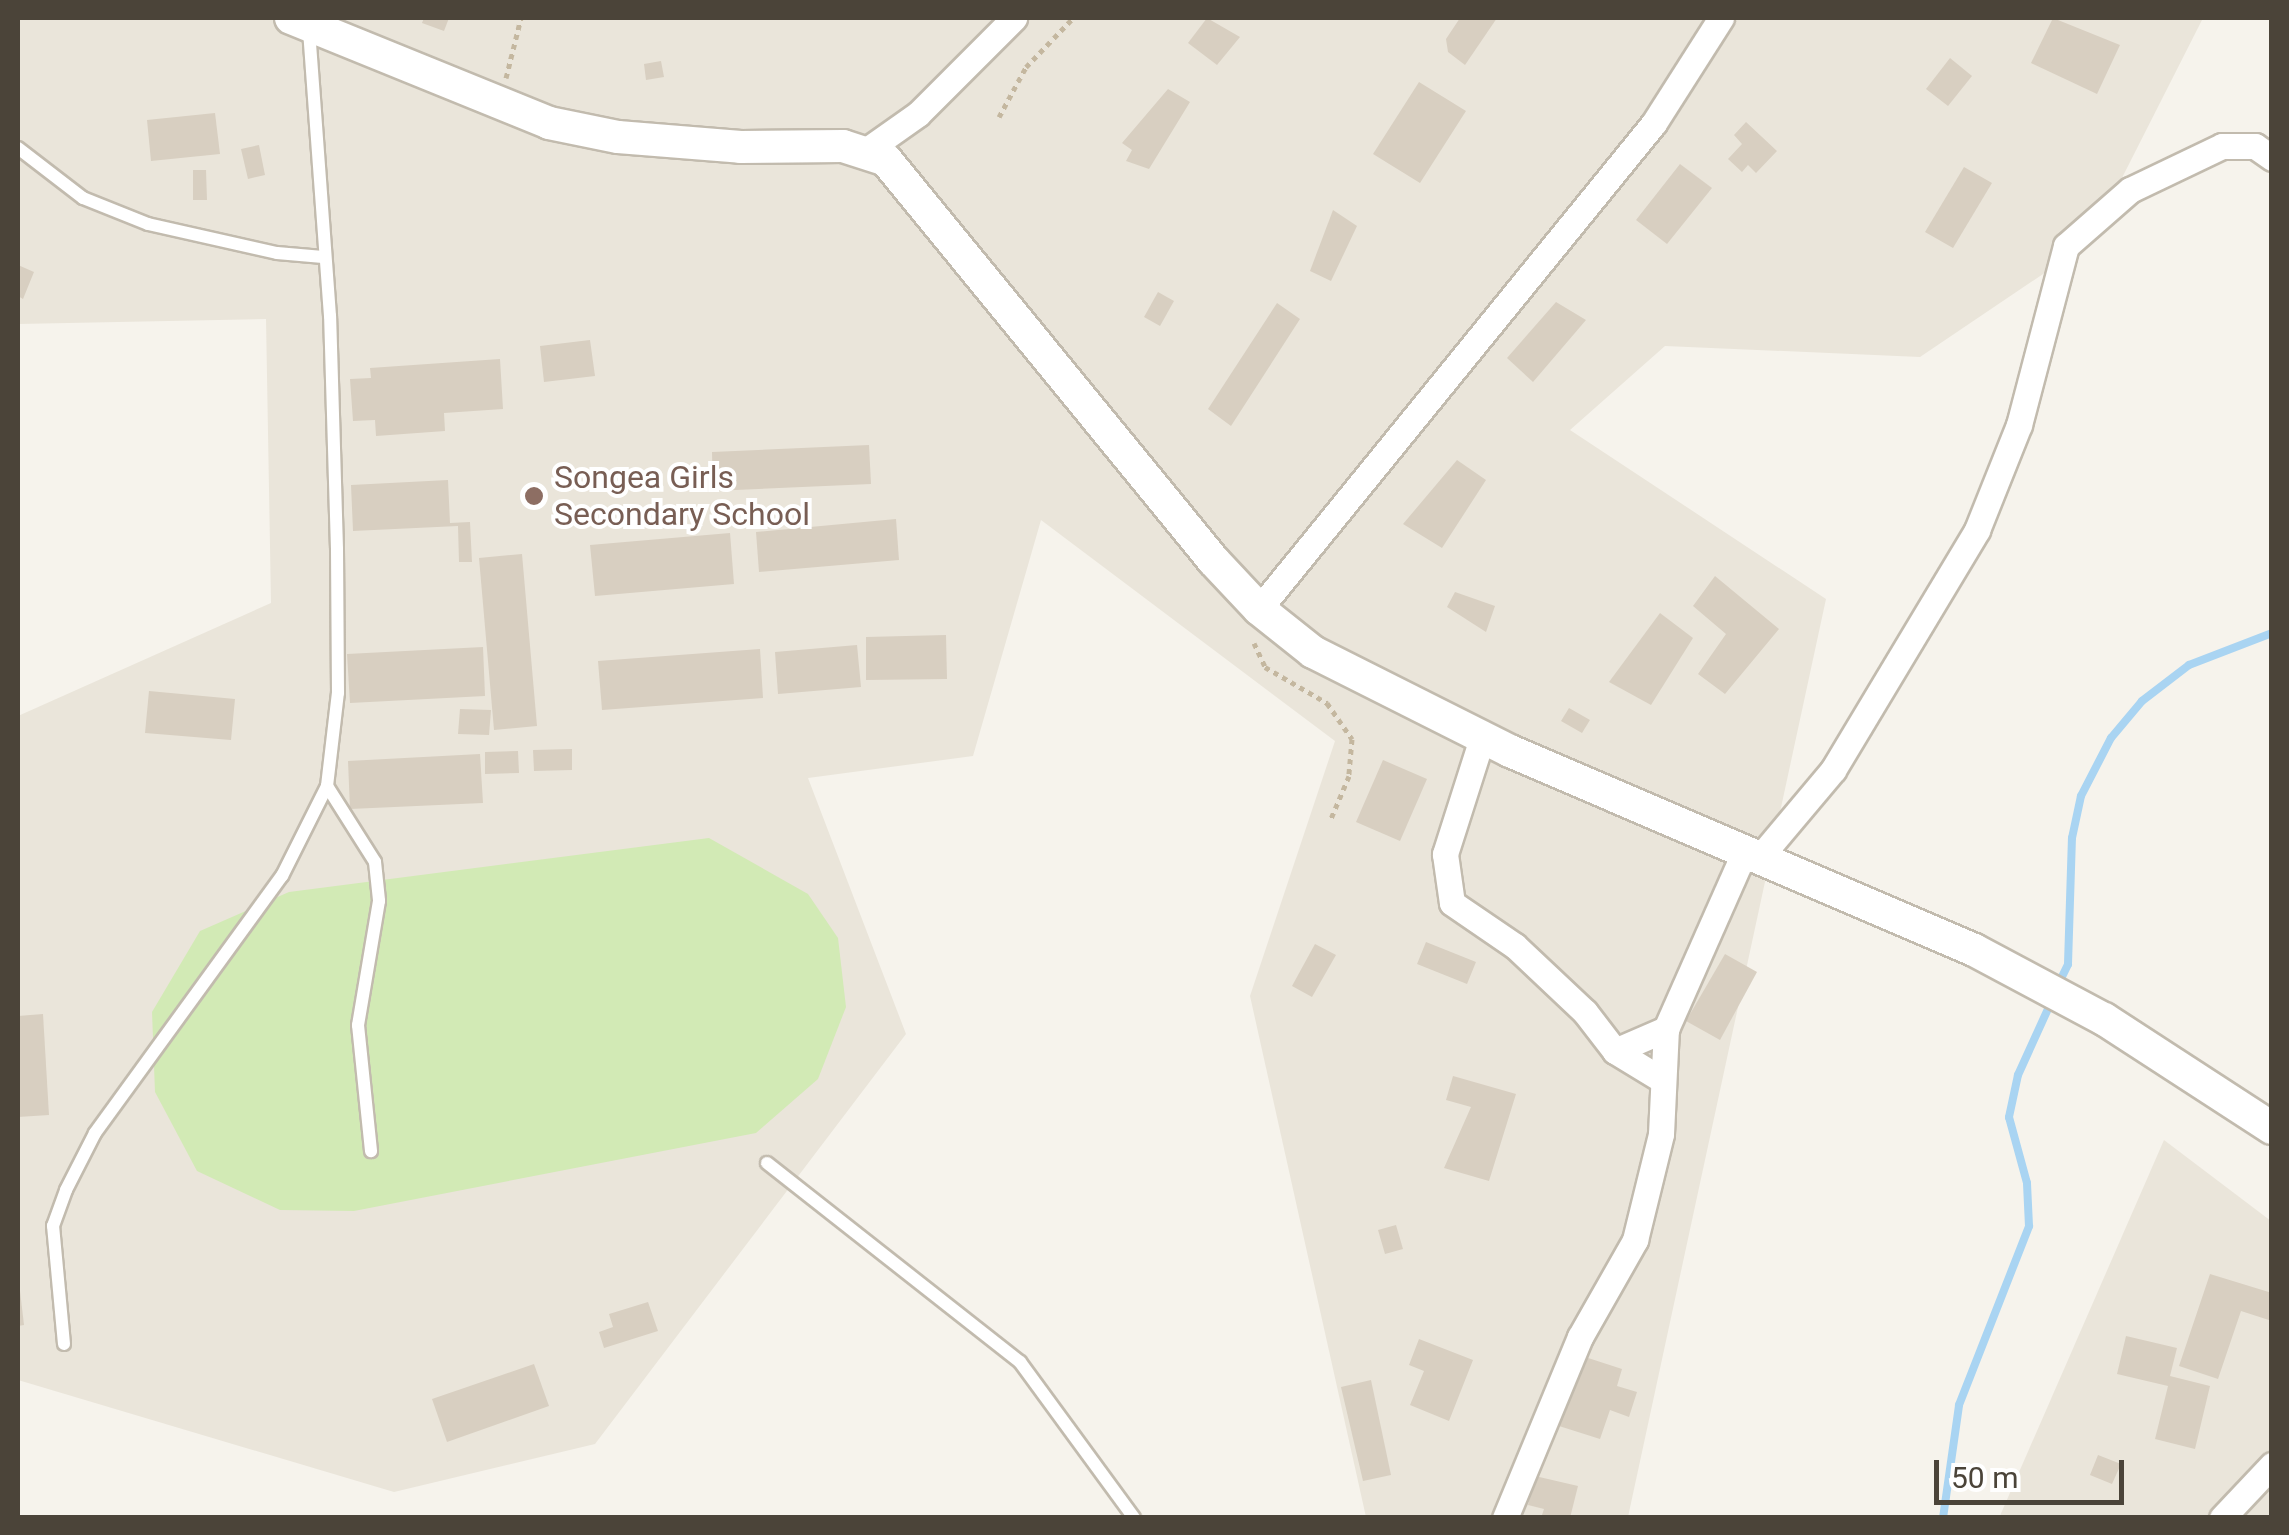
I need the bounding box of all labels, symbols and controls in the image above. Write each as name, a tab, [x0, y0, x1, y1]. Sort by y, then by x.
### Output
place label: Songea Girls Secondary School	[554, 459, 810, 534]
marker: Songea Girls Secondary School	[523, 485, 545, 507]
scale bar	[1939, 1440, 2129, 1502]
text: 50 m	[1951, 1460, 2018, 1495]

